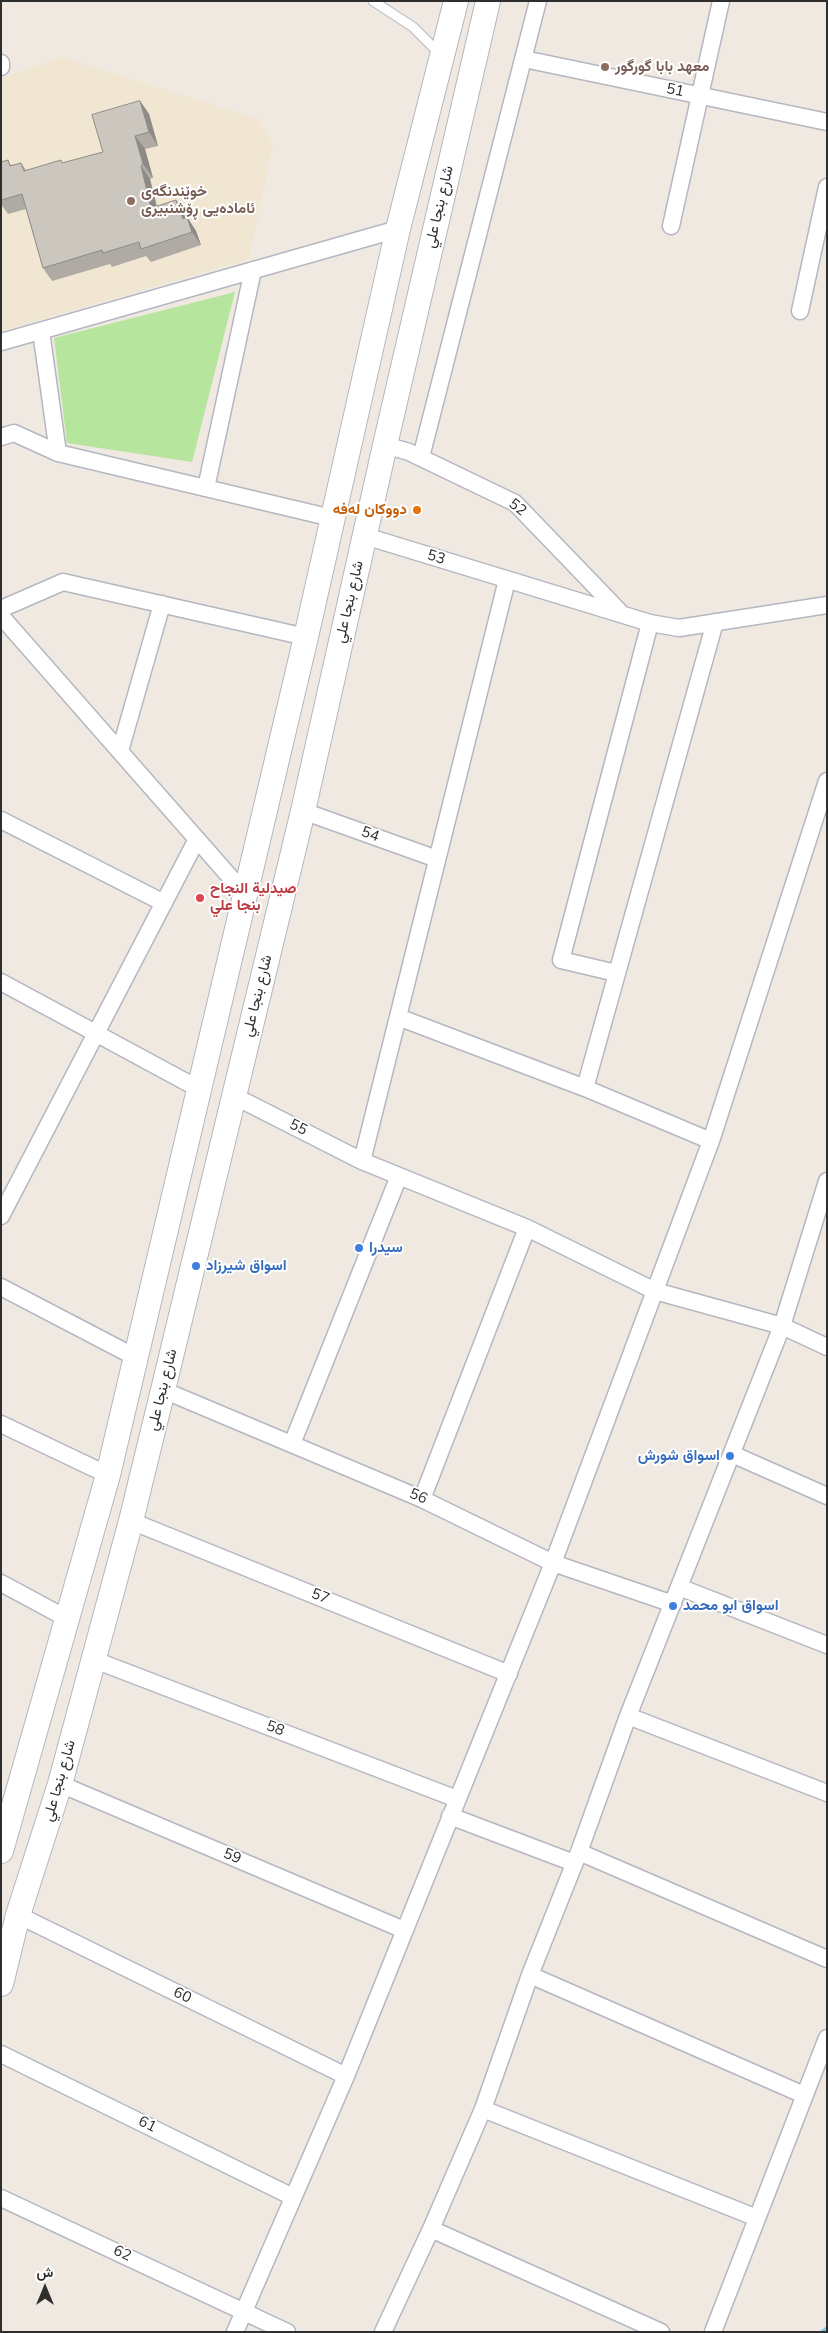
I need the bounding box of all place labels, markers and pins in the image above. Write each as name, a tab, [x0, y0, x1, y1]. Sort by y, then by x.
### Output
place label: معهد بابا گورگور	[615, 58, 709, 76]
marker: معهد بابا گورگور	[599, 61, 611, 73]
place label: خوێندنگەی ئامادەیی ڕۆشنبیری	[141, 183, 255, 218]
marker: خوێندنگەی ئامادەیی ڕۆشنبیری	[125, 195, 137, 207]
place label: دووكان لەفە	[333, 501, 407, 519]
marker: دووكان لەفە	[411, 504, 423, 516]
place label: صيدلية النجاح بنجا علي	[210, 880, 296, 915]
marker: صيدلية النجاح بنجا علي	[194, 892, 206, 904]
place label: سيدرا	[369, 1239, 403, 1257]
marker: سيدرا	[353, 1242, 365, 1254]
place label: اسواق شيرزاد	[206, 1257, 287, 1275]
marker: اسواق شيرزاد	[190, 1260, 202, 1272]
place label: اسواق شورش	[638, 1447, 720, 1465]
marker: اسواق شورش	[724, 1450, 736, 1462]
place label: اسواق ابو محمد	[683, 1597, 779, 1615]
marker: اسواق ابو محمد	[667, 1600, 679, 1612]

